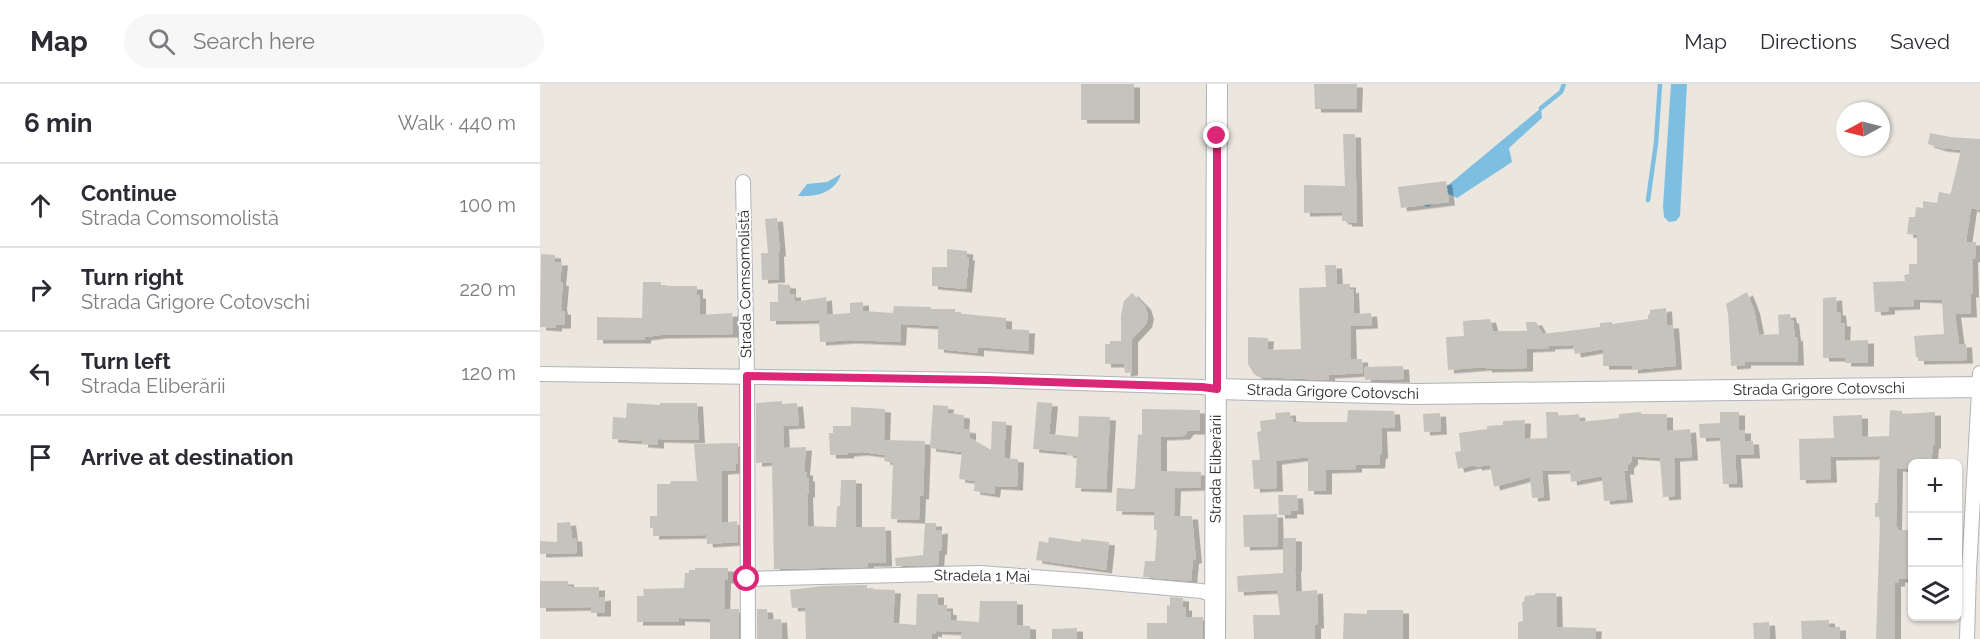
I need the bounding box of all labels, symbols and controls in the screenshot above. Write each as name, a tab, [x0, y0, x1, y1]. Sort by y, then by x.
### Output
search box	[124, 14, 544, 68]
text: Map	[30, 25, 88, 58]
icon: search	[145, 25, 178, 58]
text: Search here	[193, 28, 315, 54]
text: Map	[1684, 29, 1727, 54]
text: Directions	[1760, 29, 1857, 54]
text: Saved	[1890, 29, 1950, 54]
north arrow	[1836, 102, 1890, 156]
text: 6 min	[24, 108, 93, 138]
text: Walk · 440 m	[398, 111, 516, 135]
route end	[1203, 122, 1229, 148]
text: Continue	[81, 180, 177, 206]
icon: ahead	[24, 189, 57, 222]
text: 100 m	[459, 193, 516, 217]
text: Strada Comsomolistă	[81, 206, 279, 230]
street label: Strada Comsomolistă	[735, 210, 755, 358]
text: Turn right	[81, 264, 184, 290]
icon: right	[24, 273, 57, 306]
text: 220 m	[459, 277, 516, 301]
text: Strada Grigore Cotovschi	[81, 290, 310, 314]
text: Turn left	[81, 348, 171, 374]
icon: left	[24, 357, 57, 390]
text: 120 m	[461, 361, 516, 385]
text: Strada Eliberării	[81, 374, 226, 398]
street label: Strada Grigore Cotovschi	[1733, 379, 1905, 399]
street label: Strada Grigore Cotovschi	[1247, 381, 1419, 403]
street label: Strada Eliberării	[1206, 415, 1225, 523]
icon: arrive	[24, 441, 57, 474]
text: Arrive at destination	[81, 444, 294, 470]
map controls	[1908, 459, 1962, 621]
button: +	[1908, 459, 1962, 513]
button: −	[1908, 513, 1962, 567]
route start	[733, 565, 759, 591]
street label: Stradela 1 Mai	[934, 566, 1030, 586]
button: layers	[1908, 567, 1962, 621]

